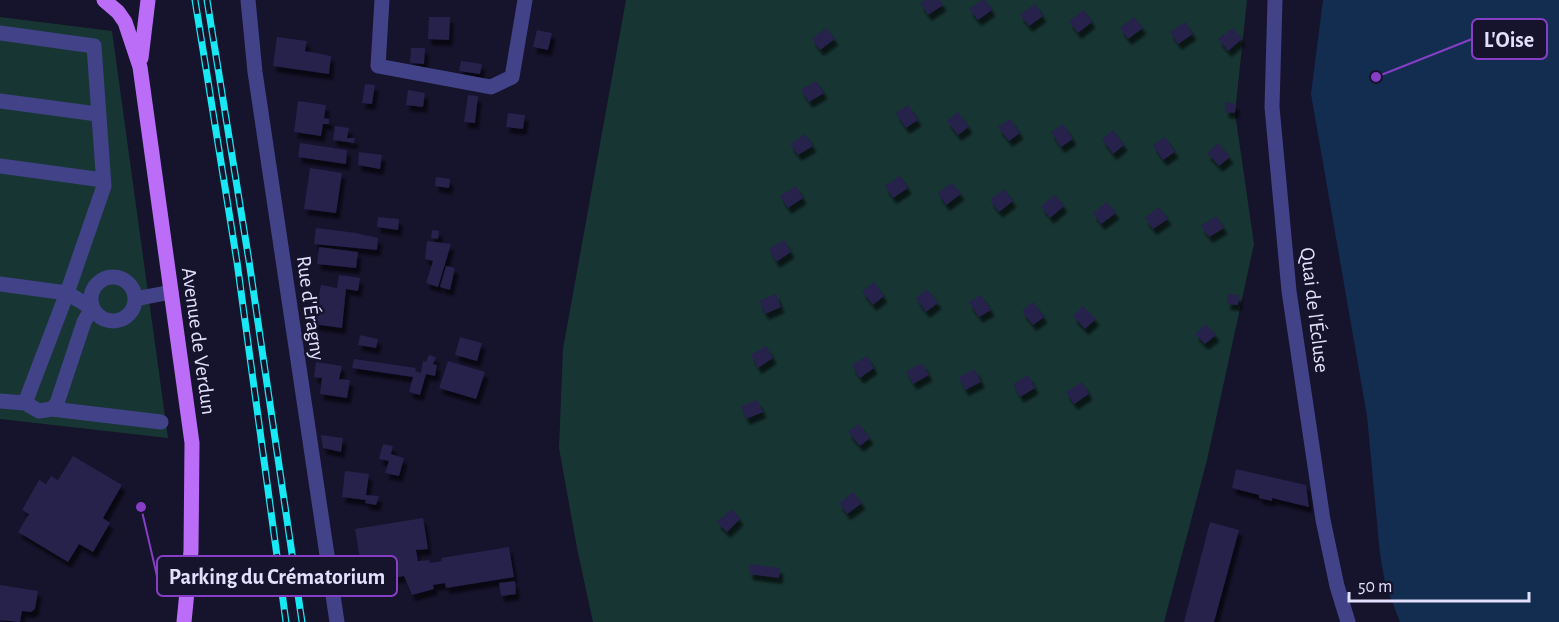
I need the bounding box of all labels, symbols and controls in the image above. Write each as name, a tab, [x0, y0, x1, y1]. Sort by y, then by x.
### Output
callout: L'Oise	[1472, 19, 1547, 59]
text: L'Oise	[1484, 29, 1534, 51]
street label: Quai de l'Écluse	[1296, 246, 1335, 374]
street label: Rue d'Éragny	[293, 254, 330, 362]
street label: Avenue de Verdun	[178, 266, 219, 416]
callout: Parking du Crématorium	[157, 556, 397, 596]
scale bar	[1349, 565, 1529, 603]
text: Parking du Crématorium	[169, 566, 385, 588]
text: 50 m	[1358, 578, 1392, 596]

